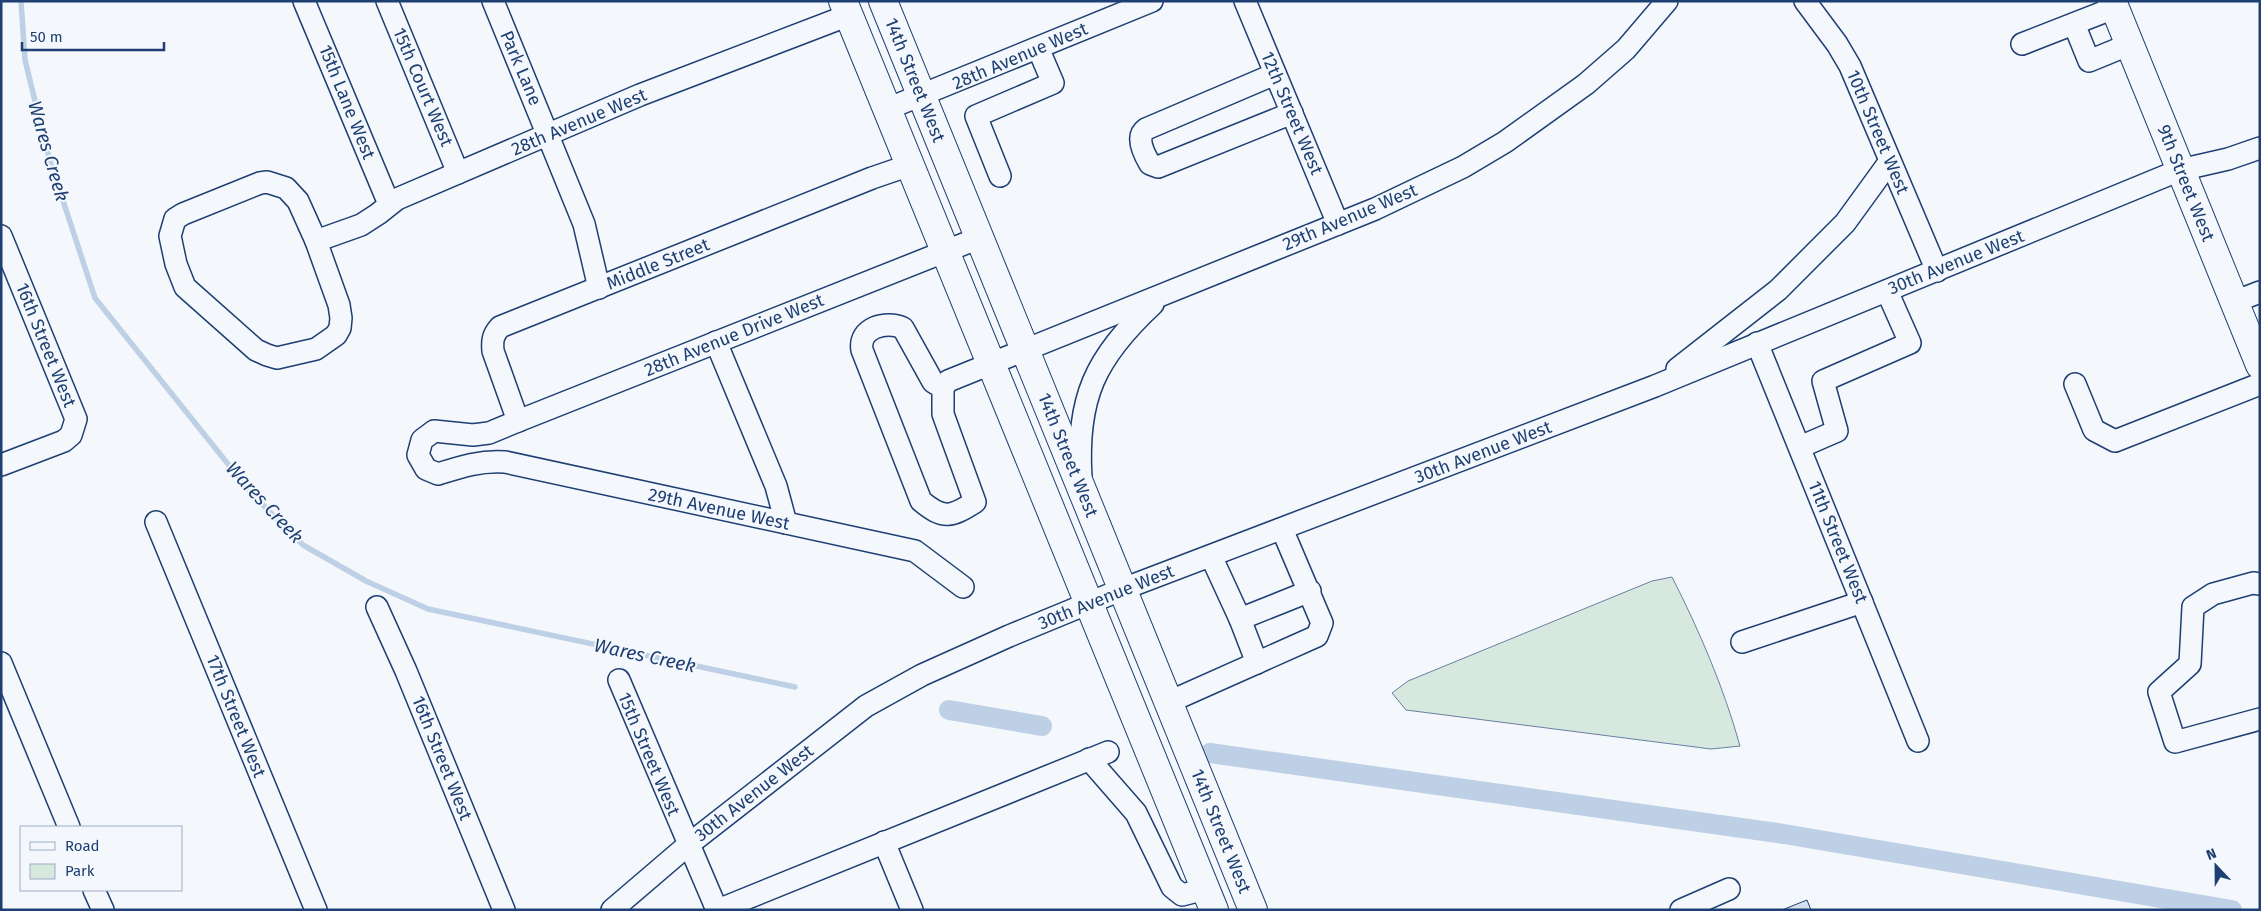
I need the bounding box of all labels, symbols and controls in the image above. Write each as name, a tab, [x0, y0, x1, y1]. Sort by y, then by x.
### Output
street label: 14th Street West	[880, 15, 950, 146]
street label: 28th Avenue West	[949, 17, 1091, 94]
scale bar	[22, 20, 165, 52]
street label: 15th Court West	[388, 24, 458, 150]
street label: Park Lane	[495, 27, 547, 109]
text: 50 m	[30, 28, 63, 46]
street label: 15th Lane West	[314, 42, 380, 163]
street label: 12th Street West	[1256, 48, 1328, 178]
street label: 10th Street West	[1842, 67, 1914, 198]
street label: 28th Avenue West	[508, 83, 650, 160]
water label: Wares Creek	[23, 98, 74, 204]
street label: 9th Street West	[2153, 121, 2220, 245]
street label: 29th Avenue West	[1279, 179, 1421, 255]
street label: 30th Avenue West	[1885, 225, 2028, 299]
street label: Middle Street	[603, 233, 713, 295]
street label: 16th Street West	[11, 280, 81, 411]
street label: 28th Avenue Drive West	[641, 289, 827, 381]
street label: 14th Street West	[1033, 390, 1103, 521]
street label: 30th Avenue West	[1411, 416, 1555, 488]
water label: Wares Creek	[221, 457, 308, 548]
street label: 11th Street West	[1803, 478, 1873, 607]
street label: 29th Avenue West	[646, 483, 792, 535]
street label: 30th Avenue West	[1035, 560, 1178, 634]
water label: Wares Creek	[592, 634, 698, 677]
street label: 17th Street West	[201, 651, 271, 781]
street label: 15th Street West	[613, 689, 685, 819]
street label: 16th Street West	[407, 693, 477, 824]
street label: 30th Avenue West	[690, 739, 818, 846]
street label: 14th Street West	[1186, 766, 1256, 897]
legend	[20, 826, 182, 891]
text: Road	[65, 837, 100, 855]
north arrow	[2191, 841, 2241, 891]
text: N	[2204, 845, 2219, 864]
text: Park	[65, 862, 95, 880]

